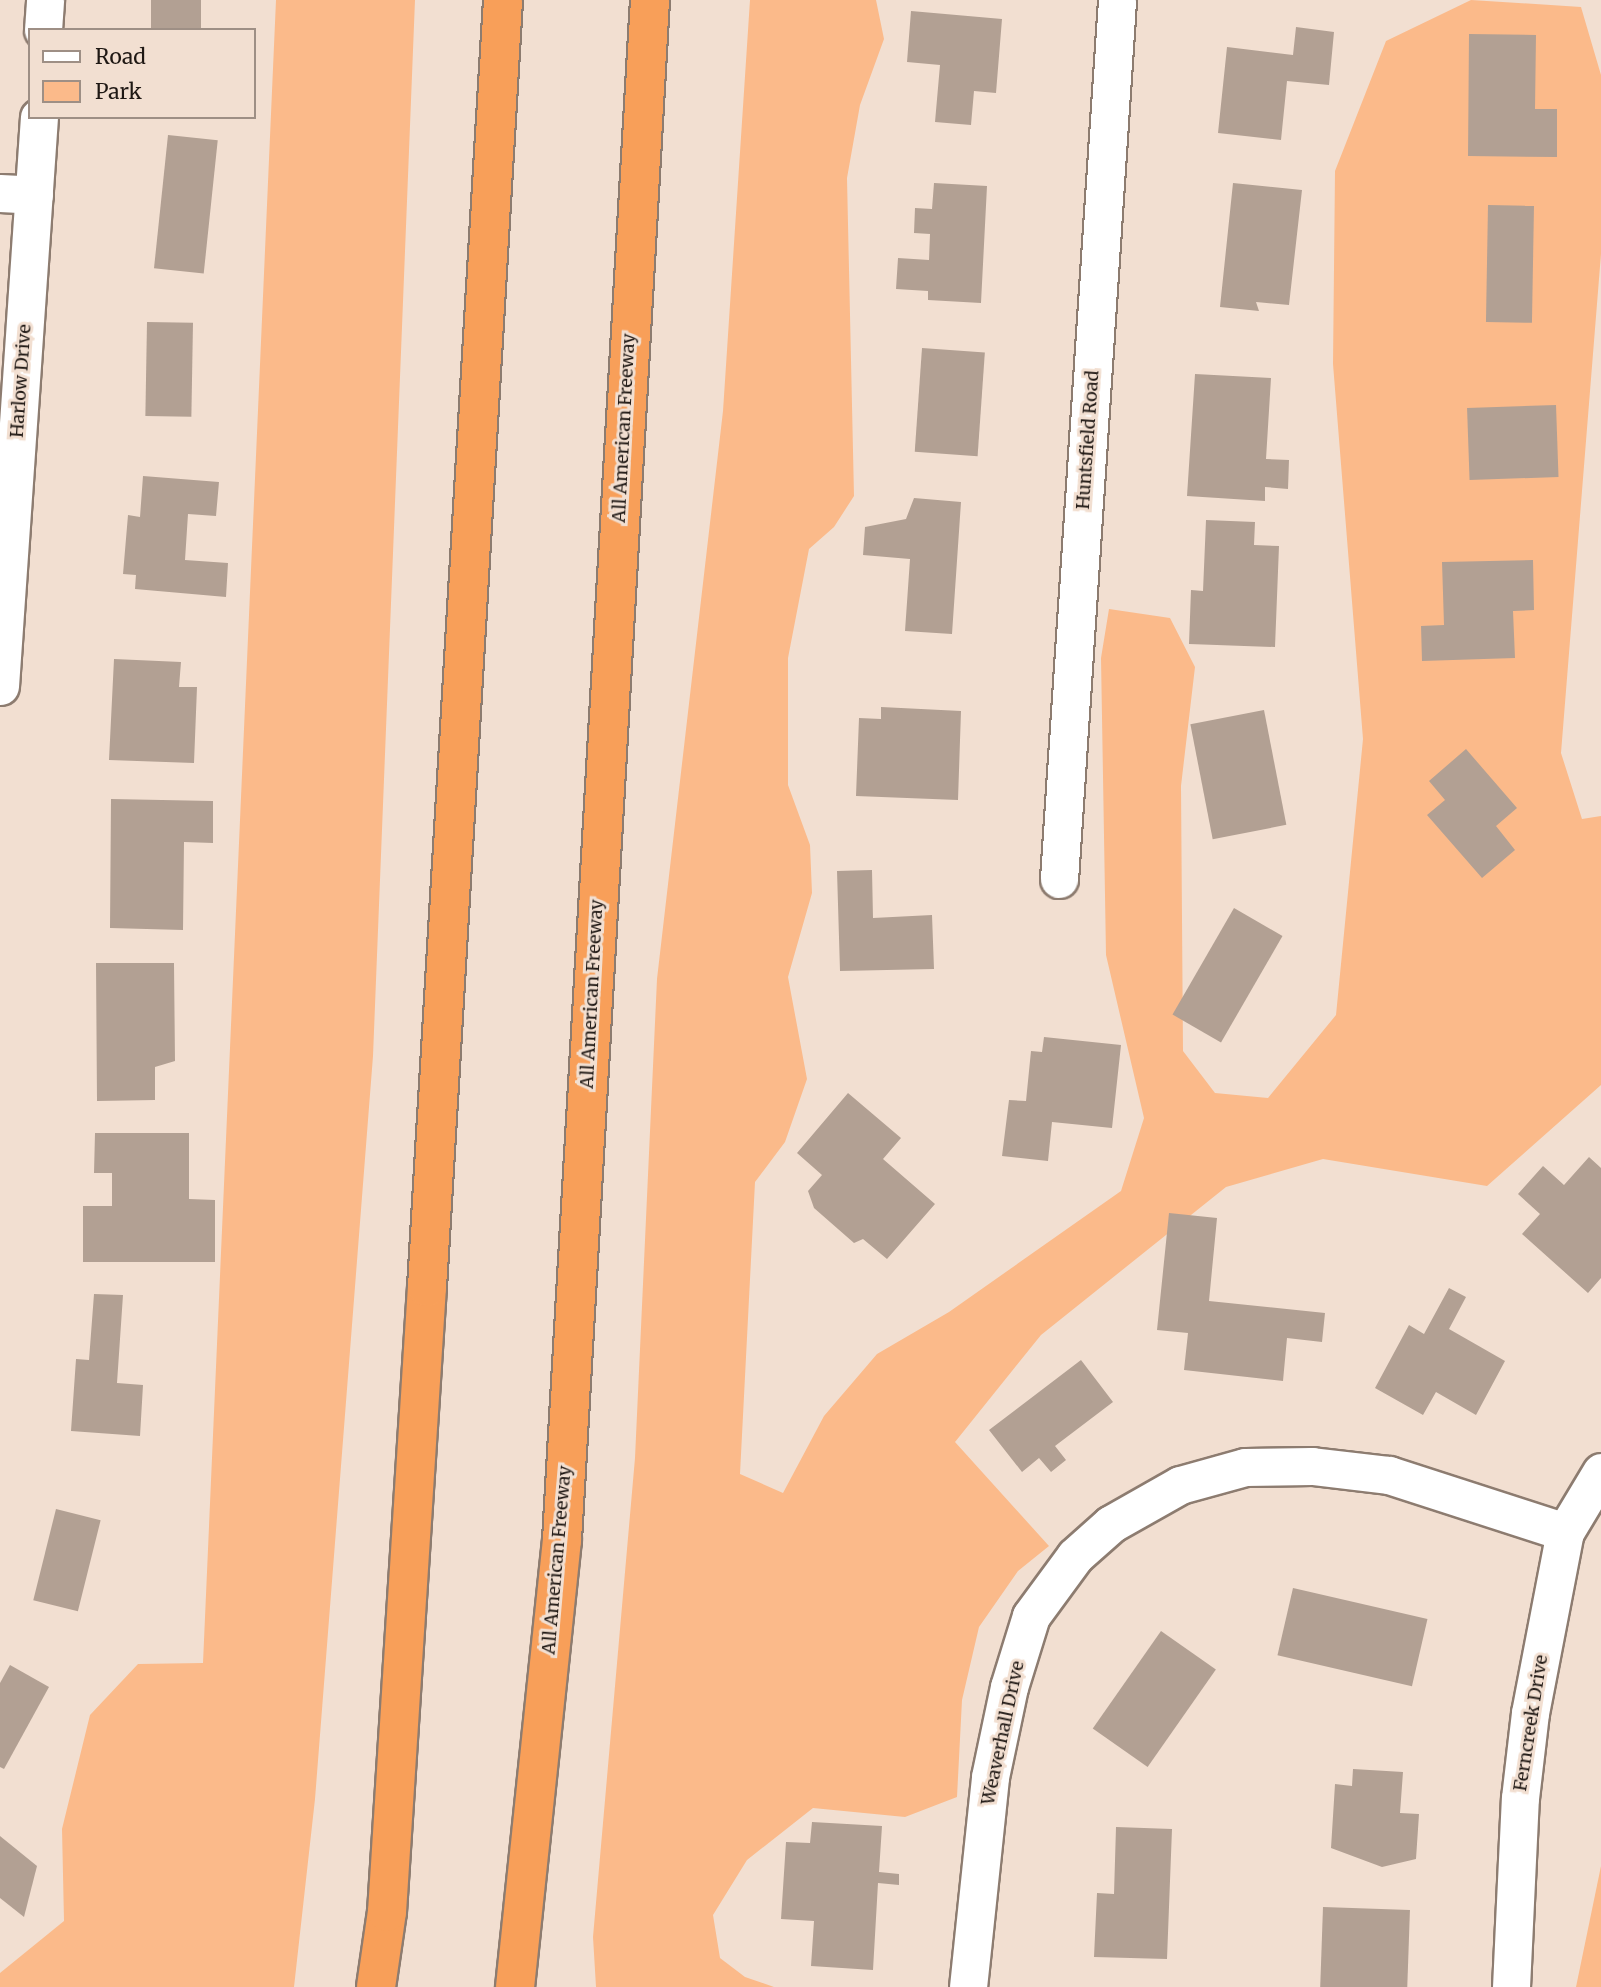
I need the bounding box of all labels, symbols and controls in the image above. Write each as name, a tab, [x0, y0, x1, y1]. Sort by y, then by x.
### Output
legend	[28, 28, 256, 119]
text: Road	[95, 43, 146, 70]
text: Park	[95, 78, 142, 105]
street label: Harlow Drive	[6, 323, 36, 439]
street label: All American Freeway	[608, 333, 640, 523]
street label: Huntsfield Road	[1072, 370, 1104, 510]
street label: All American Freeway	[576, 899, 608, 1089]
street label: All American Freeway	[538, 1465, 576, 1655]
street label: Ferncreek Drive	[1510, 1653, 1552, 1793]
street label: Weaverhall Drive	[977, 1659, 1029, 1807]

